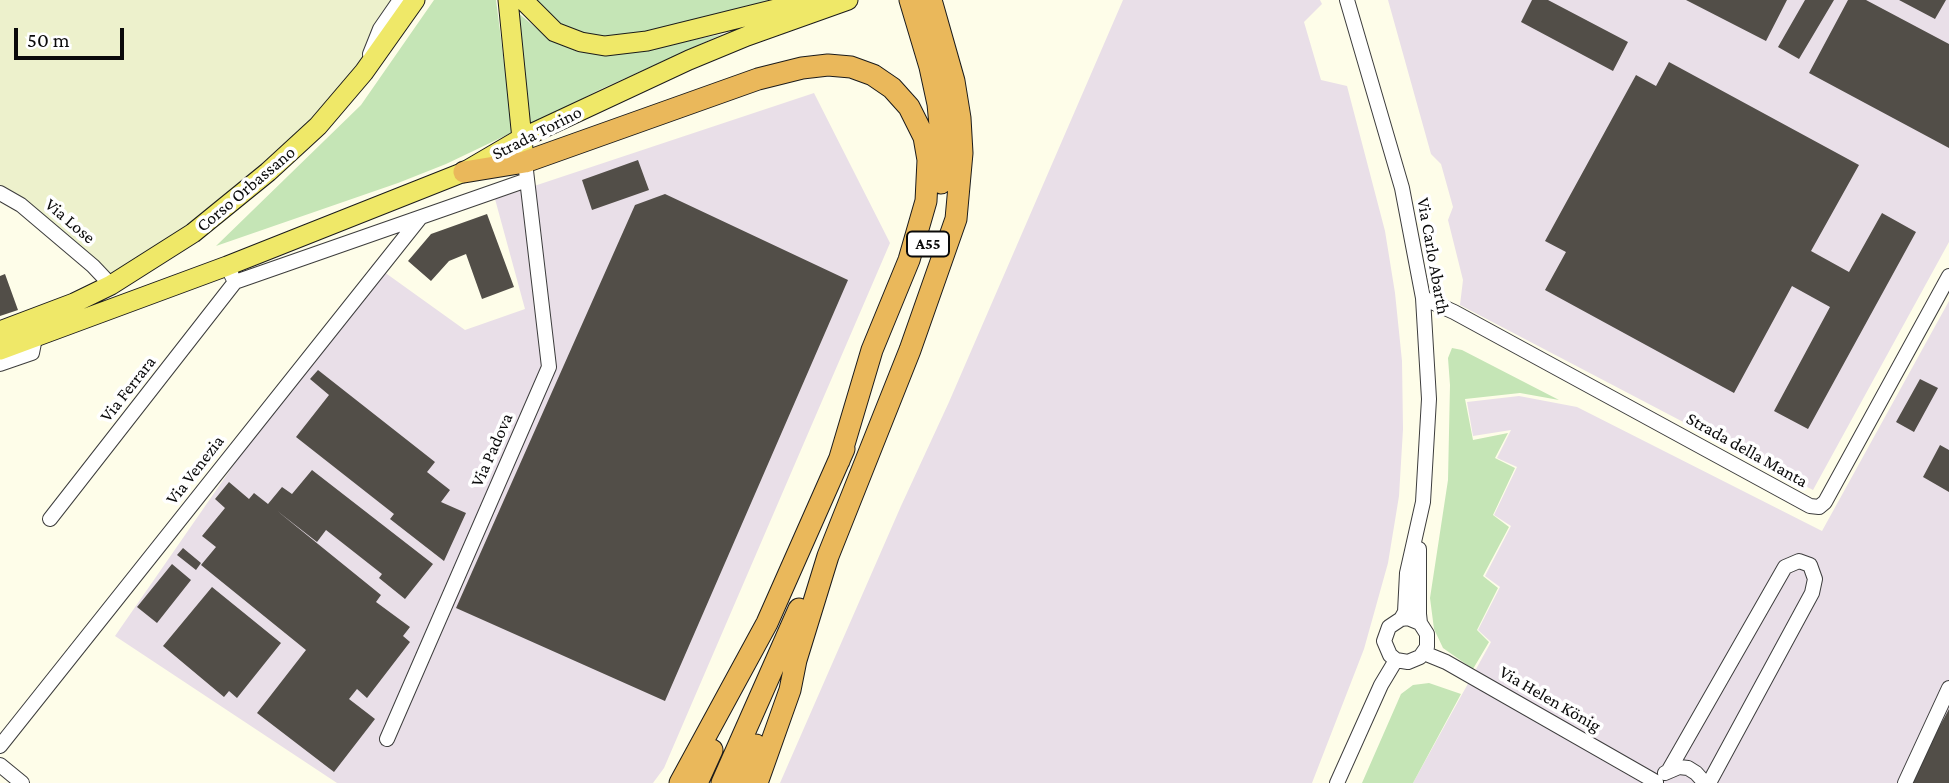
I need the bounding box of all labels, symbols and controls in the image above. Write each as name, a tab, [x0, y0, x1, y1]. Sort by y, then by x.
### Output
scale bar	[18, 14, 128, 58]
text: 50 m	[27, 28, 70, 52]
street label: Strada Torino	[489, 101, 585, 165]
street label: Corso Orbassano	[192, 141, 300, 237]
street label: Via Lose	[40, 194, 100, 248]
street label: Via Carlo Abarth	[1412, 196, 1454, 316]
road number: A55	[907, 232, 949, 256]
street label: Via Ferrara	[95, 352, 161, 426]
street label: Strada della Manta	[1682, 408, 1812, 492]
street label: Via Padova	[466, 410, 518, 490]
street label: Via Venezia	[161, 431, 229, 509]
street label: Via Helen König	[1495, 661, 1605, 737]

